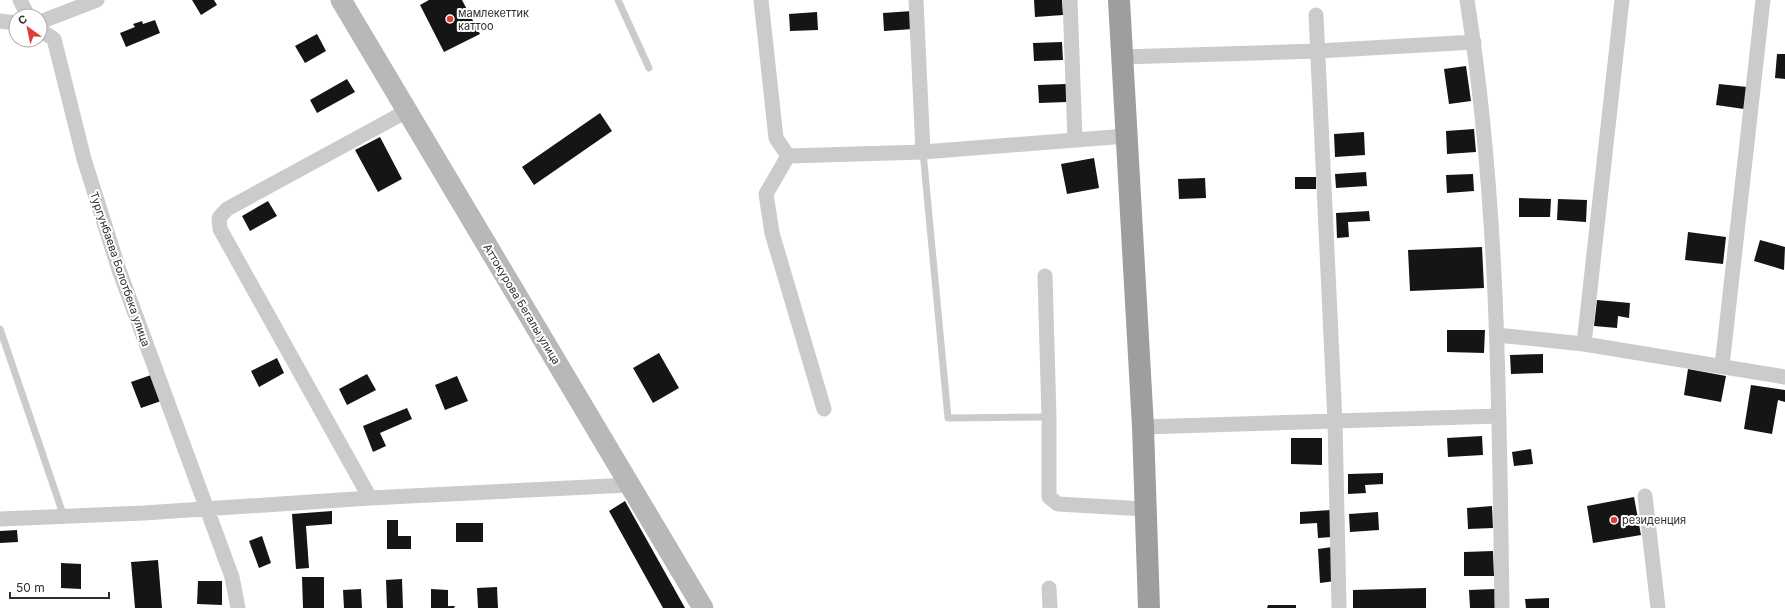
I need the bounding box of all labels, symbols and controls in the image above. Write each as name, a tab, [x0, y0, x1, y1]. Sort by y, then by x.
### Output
place label: мамлекеттик каттоо	[458, 6, 529, 33]
north arrow	[8, 8, 48, 48]
text: С	[15, 12, 30, 28]
marker: мамлекеттик каттоо	[445, 14, 455, 24]
street label: Тургунбаева Болотбека улица	[87, 190, 153, 348]
street label: Аттокурова Бегалы улица	[480, 241, 564, 367]
place label: резиденция	[1622, 513, 1686, 527]
marker: резиденция	[1609, 515, 1619, 525]
scale bar	[10, 574, 109, 600]
text: 50 m	[16, 580, 45, 595]

